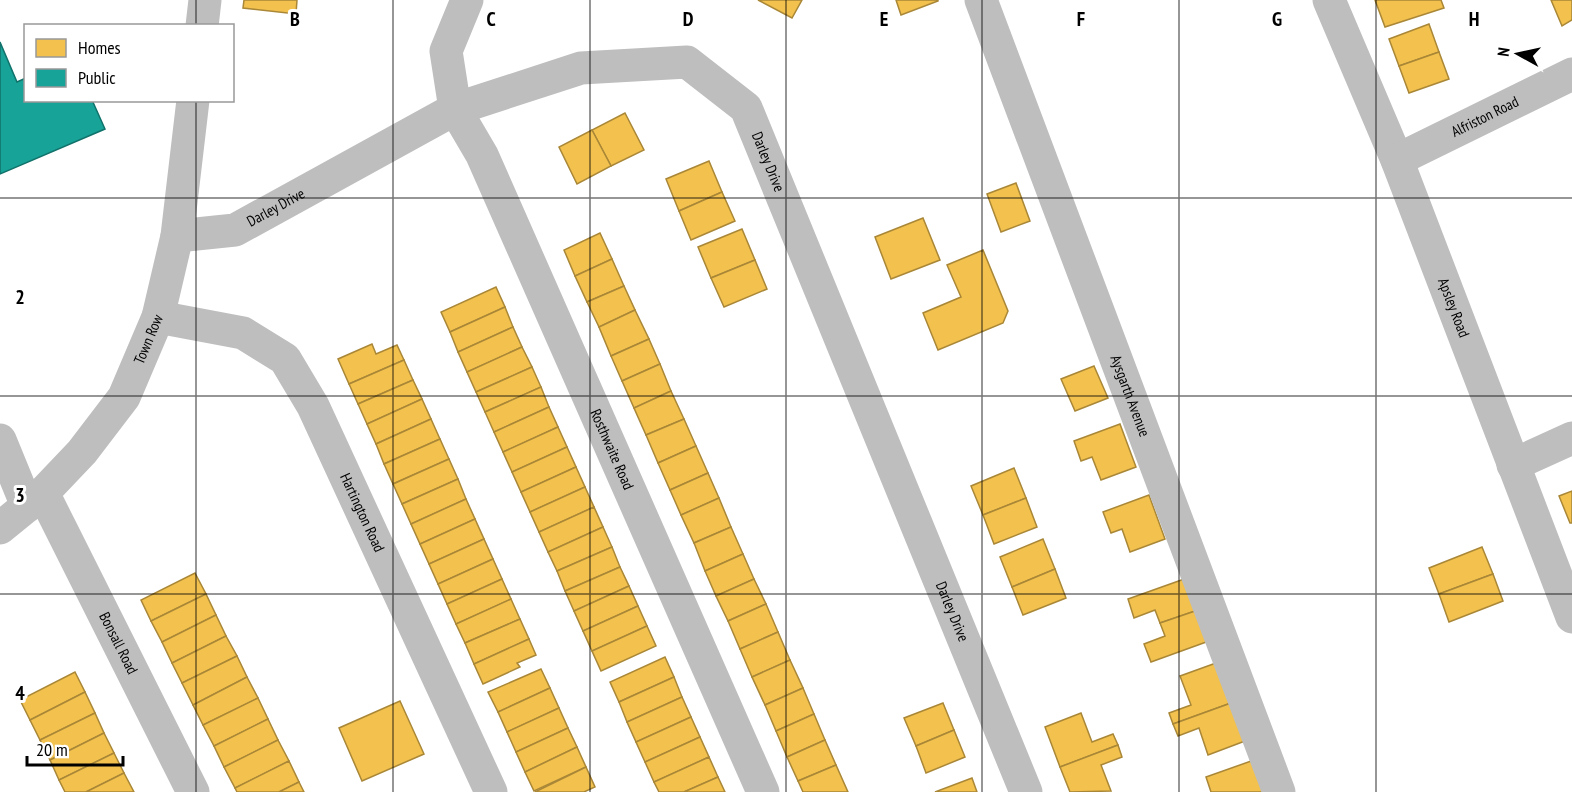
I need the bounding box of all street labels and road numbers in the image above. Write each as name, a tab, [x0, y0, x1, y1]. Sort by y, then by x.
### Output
street label: Alfriston Road	[1448, 92, 1522, 141]
street label: Darley Drive	[748, 129, 789, 194]
street label: Darley Drive	[243, 184, 308, 231]
street label: Apsley Road	[1434, 275, 1474, 340]
street label: Town Row	[129, 311, 167, 367]
street label: Aysgarth Avenue	[1106, 352, 1154, 439]
street label: Rosthwaite Road	[586, 406, 638, 492]
street label: Hartington Road	[336, 470, 389, 555]
street label: Darley Drive	[932, 579, 973, 644]
street label: Bonsall Road	[95, 609, 142, 677]

